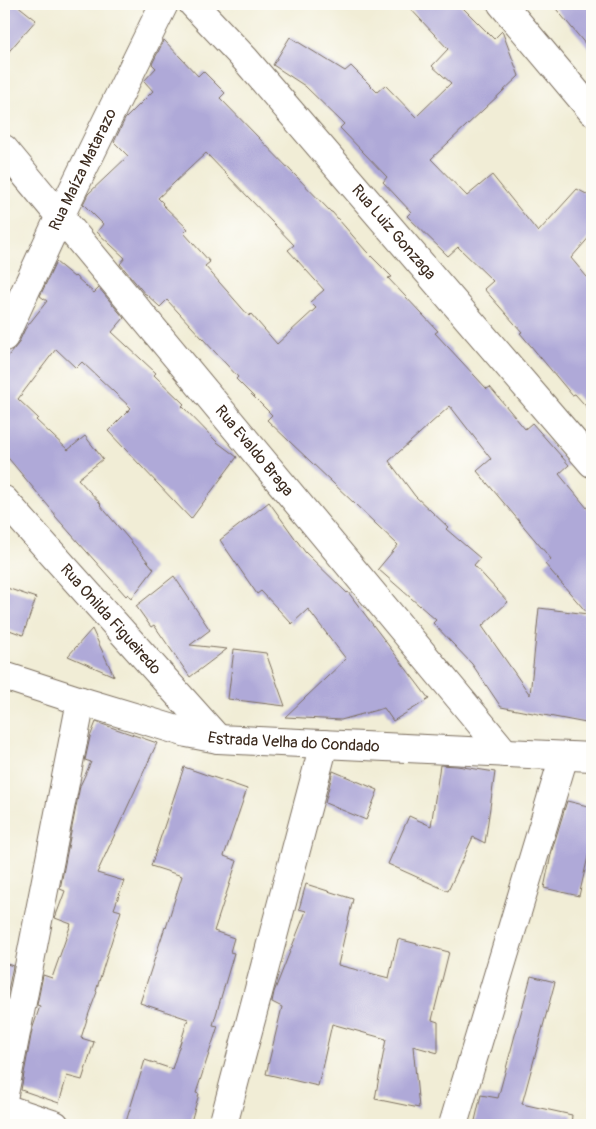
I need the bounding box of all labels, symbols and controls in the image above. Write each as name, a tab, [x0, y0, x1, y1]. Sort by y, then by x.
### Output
street label: Rua Maíza Matarazo	[45, 105, 121, 234]
street label: Rua Luiz Gonzaga	[347, 180, 440, 284]
street label: Rua Evaldo Braga	[211, 401, 298, 500]
street label: Rua Onilda Figueiredo	[56, 560, 166, 679]
street label: Estrada Velha do Condado	[206, 727, 380, 757]

